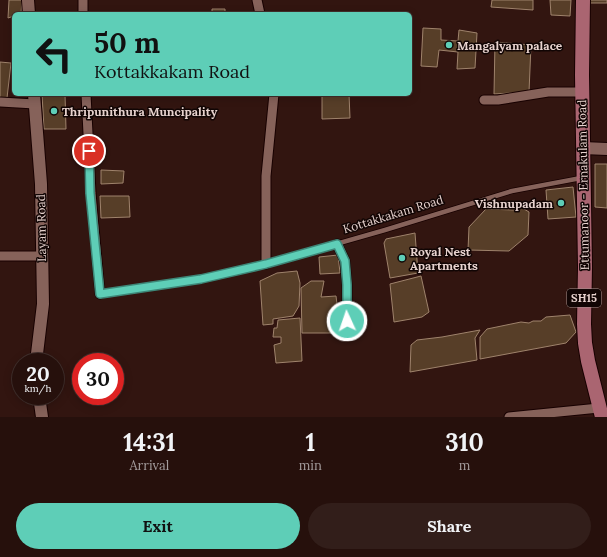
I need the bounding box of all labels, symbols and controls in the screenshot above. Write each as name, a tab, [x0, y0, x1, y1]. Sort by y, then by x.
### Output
text: 50 m	[94, 25, 160, 61]
icon: left	[28, 28, 80, 80]
place label: Mangalyam palace	[457, 38, 563, 53]
marker: Mangalyam palace	[444, 40, 454, 50]
text: Kottakkakam Road	[94, 60, 250, 83]
street label: Ettumanoor - Ernakulam Road	[574, 100, 592, 270]
place label: Thripunithura Muncipality	[62, 104, 218, 119]
marker: Thripunithura Muncipality	[49, 106, 59, 116]
pin	[72, 134, 106, 168]
icon: arrive	[78, 140, 100, 162]
street label: Kottakkakam Road	[341, 192, 445, 236]
street label: Layam Road	[33, 194, 49, 262]
place label: Vishnupadam	[475, 196, 553, 211]
marker: Vishnupadam	[556, 198, 566, 208]
place label: Royal Nest Apartments	[410, 244, 478, 273]
marker: Royal Nest Apartments	[397, 253, 407, 263]
road number: SH15	[567, 289, 601, 307]
position arrow	[326, 300, 368, 342]
speed limit sign: 30	[72, 353, 124, 405]
text: 20	[26, 361, 50, 386]
text: km/h	[24, 382, 52, 395]
text: 14:31	[123, 427, 175, 458]
text: 1	[305, 427, 315, 458]
text: 310	[445, 427, 484, 458]
text: Arrival	[129, 457, 169, 474]
text: min	[299, 457, 322, 474]
text: m	[459, 457, 470, 474]
button: Exit	[16, 503, 300, 549]
button: Share	[308, 503, 591, 549]

